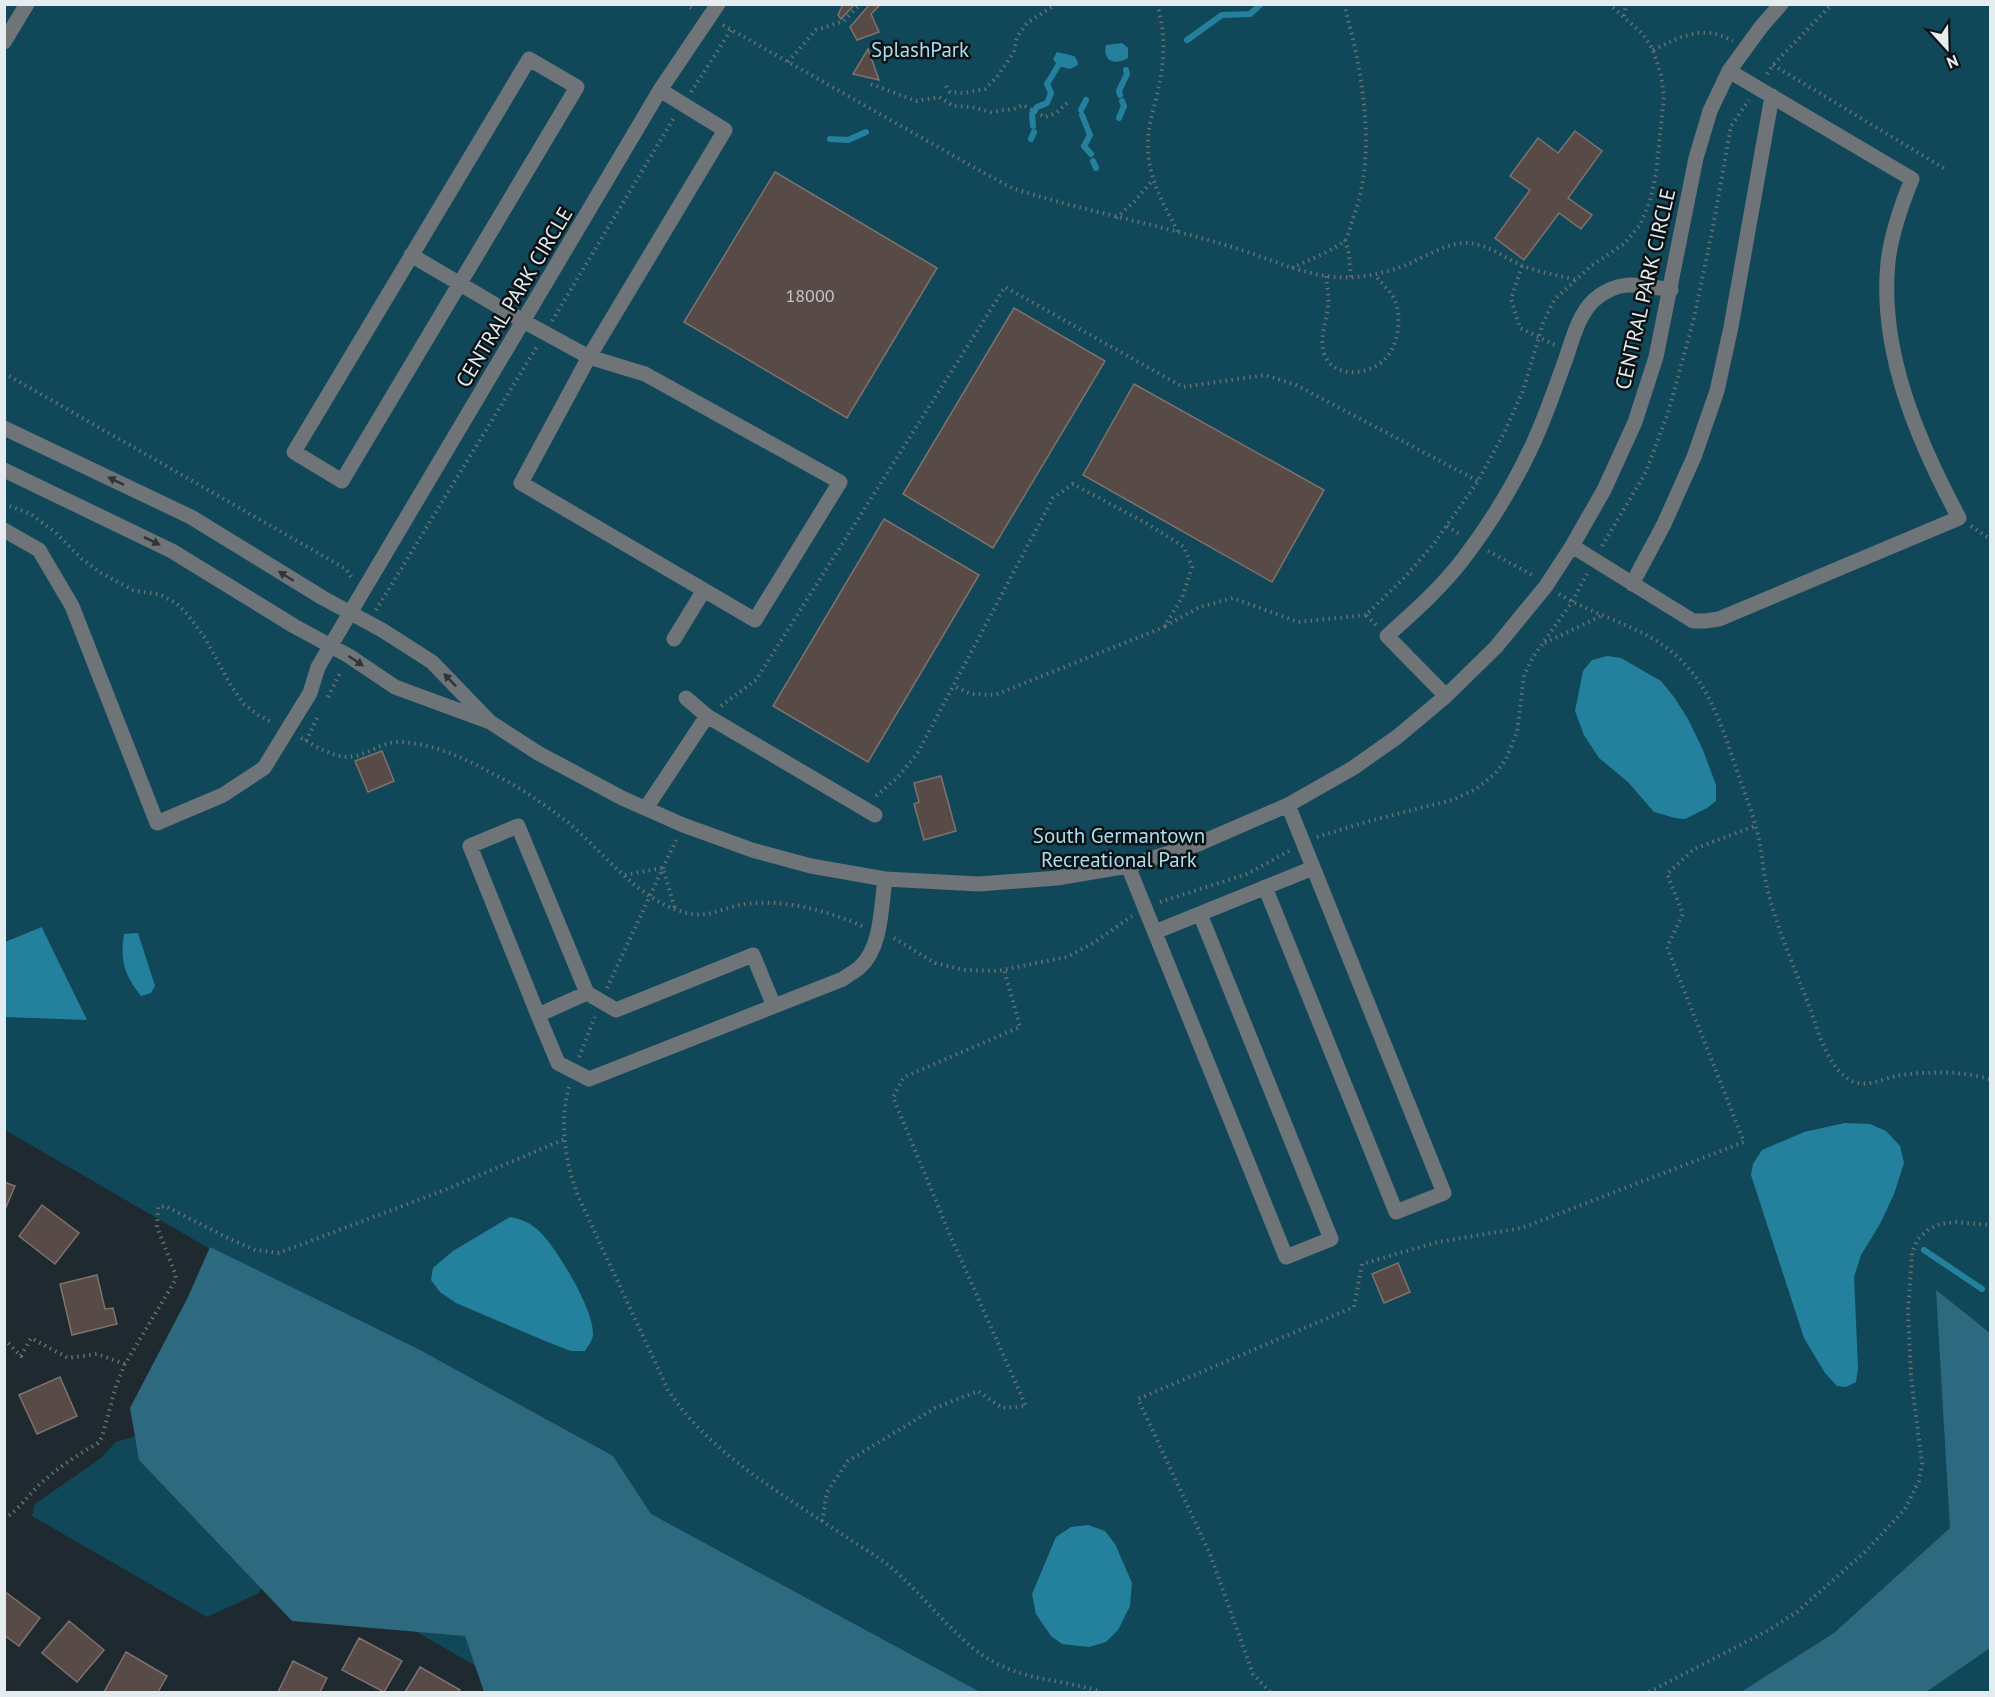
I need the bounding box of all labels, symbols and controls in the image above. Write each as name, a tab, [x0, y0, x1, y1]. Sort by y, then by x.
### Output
north arrow	[1917, 18, 1977, 78]
park label: SplashPark	[871, 36, 969, 63]
text: N	[1944, 51, 1961, 73]
street label: CENTRAL PARK CIRCLE	[1609, 186, 1681, 392]
street label: CENTRAL PARK CIRCLE	[449, 202, 579, 392]
house number: 18000	[785, 284, 835, 307]
one-way arrow	[107, 476, 124, 485]
one-way arrow	[143, 537, 160, 546]
one-way arrow	[278, 570, 294, 581]
one-way arrow	[348, 655, 364, 667]
one-way arrow	[443, 673, 457, 687]
park label: South Germantown Recreational Park	[1033, 822, 1205, 873]

